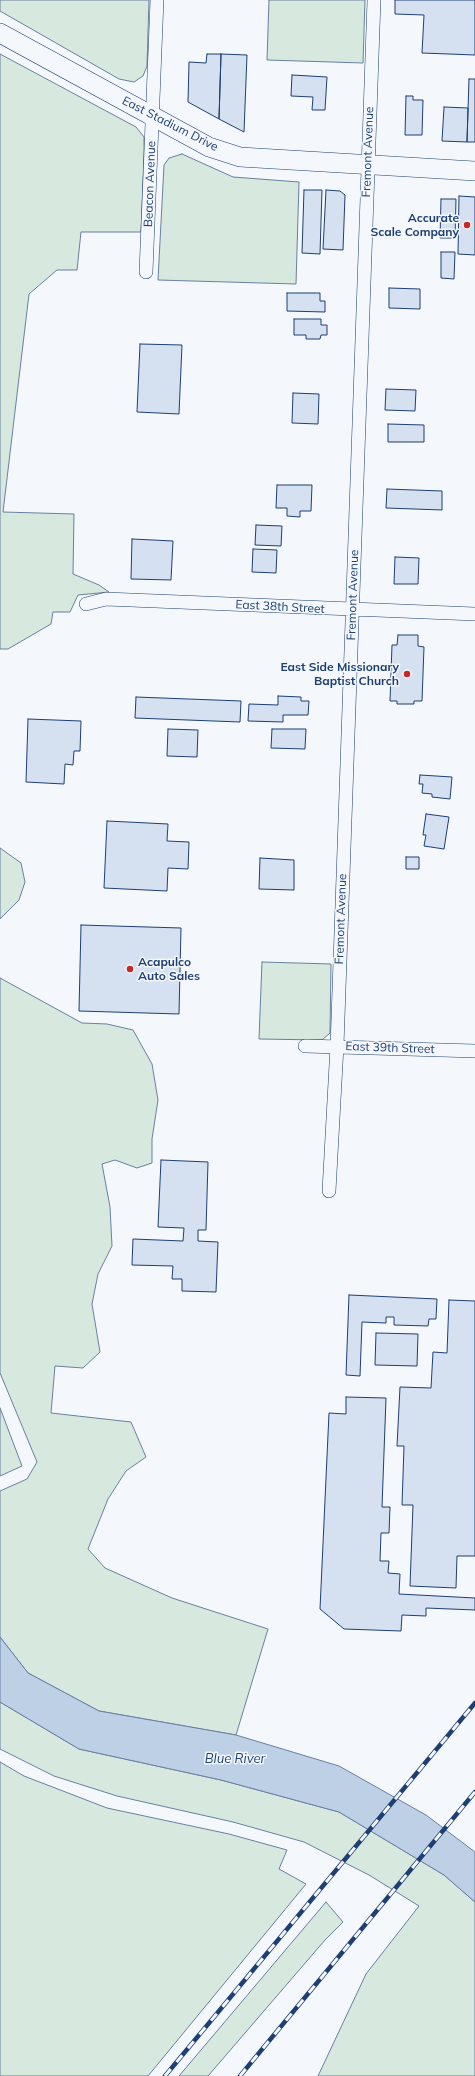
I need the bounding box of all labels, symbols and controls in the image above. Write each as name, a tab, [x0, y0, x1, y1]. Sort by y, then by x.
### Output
street label: East Stadium Drive	[120, 94, 220, 154]
street label: Fremont Avenue	[359, 106, 377, 198]
street label: Beacon Avenue	[141, 141, 159, 227]
place label: Accurate Scale Company	[371, 211, 459, 239]
marker: Accurate Scale Company	[462, 220, 472, 230]
street label: Fremont Avenue	[344, 549, 362, 641]
street label: East 38th Street	[235, 597, 325, 617]
place label: East Side Missionary Baptist Church	[280, 660, 399, 688]
marker: East Side Missionary Baptist Church	[402, 669, 412, 679]
street label: Fremont Avenue	[332, 873, 350, 965]
place label: Acapulco Auto Sales	[138, 955, 200, 983]
marker: Acapulco Auto Sales	[125, 964, 135, 974]
street label: East 39th Street	[345, 1039, 435, 1057]
water label: Blue River	[205, 1751, 265, 1767]

